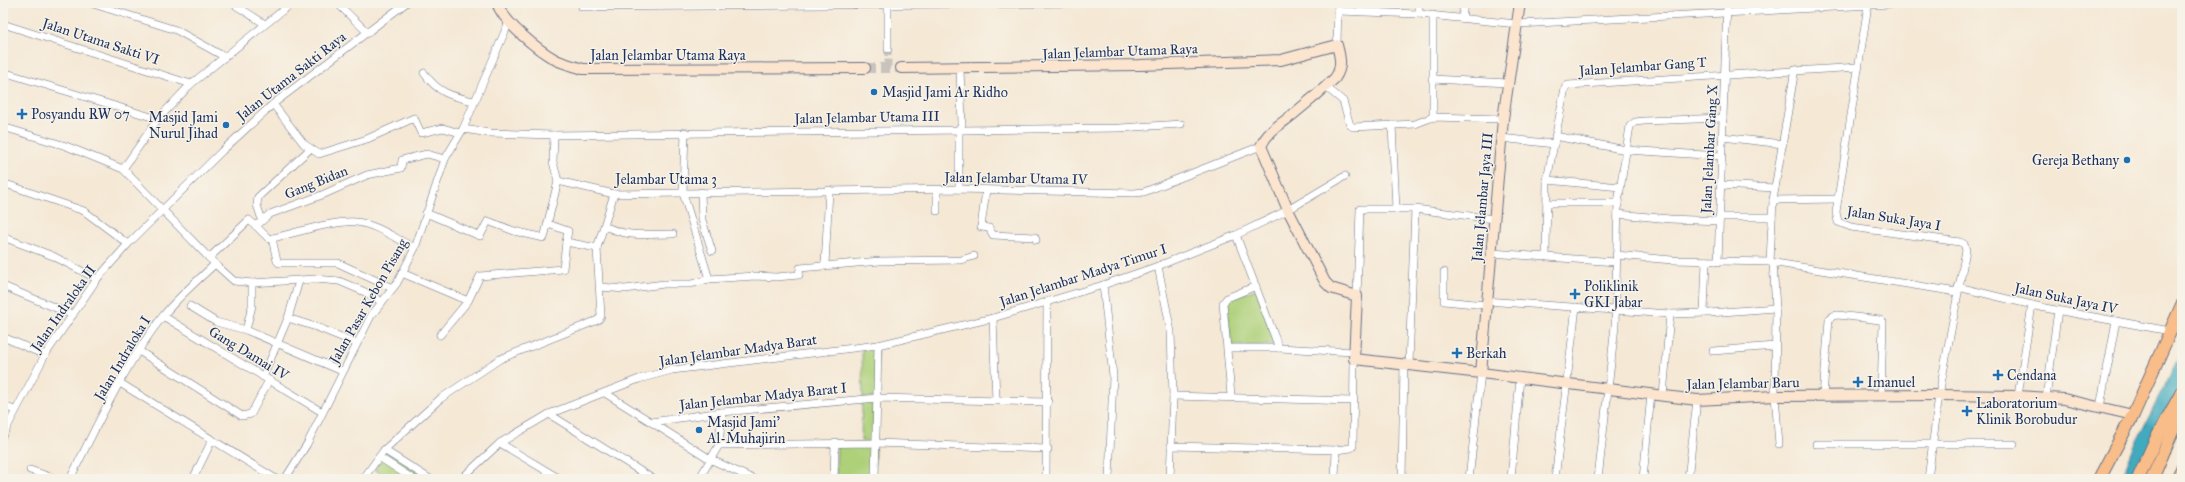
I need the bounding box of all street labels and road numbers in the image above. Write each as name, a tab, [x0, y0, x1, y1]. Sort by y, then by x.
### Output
street label: Jalan Utama Sakti VI	[38, 14, 161, 69]
street label: Jalan Utama Sakti Raya	[232, 28, 350, 126]
street label: Jalan Jelambar Utama Raya	[1040, 40, 1198, 64]
street label: Jalan Jelambar Utama Raya	[588, 47, 746, 65]
street label: Jalan Jelambar Gang T	[1577, 54, 1708, 81]
street label: Jalan Jelambar Gang X	[1698, 84, 1722, 216]
street label: Jalan Jelambar Utama III	[792, 108, 940, 128]
street label: Jalan Jelambar Jaya III	[1468, 132, 1498, 264]
street label: Gang Bidan	[282, 162, 351, 203]
street label: Jalan Jelambar Utama IV	[942, 169, 1089, 189]
street label: Jelambar Utama 3	[613, 171, 717, 189]
street label: Jalan Suka Jaya I	[1844, 202, 1942, 235]
street label: Jalan Pasar Kebon Pisang	[325, 235, 412, 369]
street label: Jalan Jelambar Madya Timur I	[996, 240, 1169, 312]
street label: Jalan Indraloka II	[26, 262, 100, 357]
street label: Jalan Suka Jaya IV	[2011, 279, 2120, 319]
street label: Jalan Indraloka I	[90, 313, 155, 406]
street label: Gang Damai IV	[206, 323, 293, 385]
street label: Jalan Jelambar Madya Barat	[656, 331, 818, 371]
street label: Jalan Jelambar Baru	[1684, 374, 1800, 394]
street label: Jalan Jelambar Madya Barat I	[677, 379, 848, 415]

